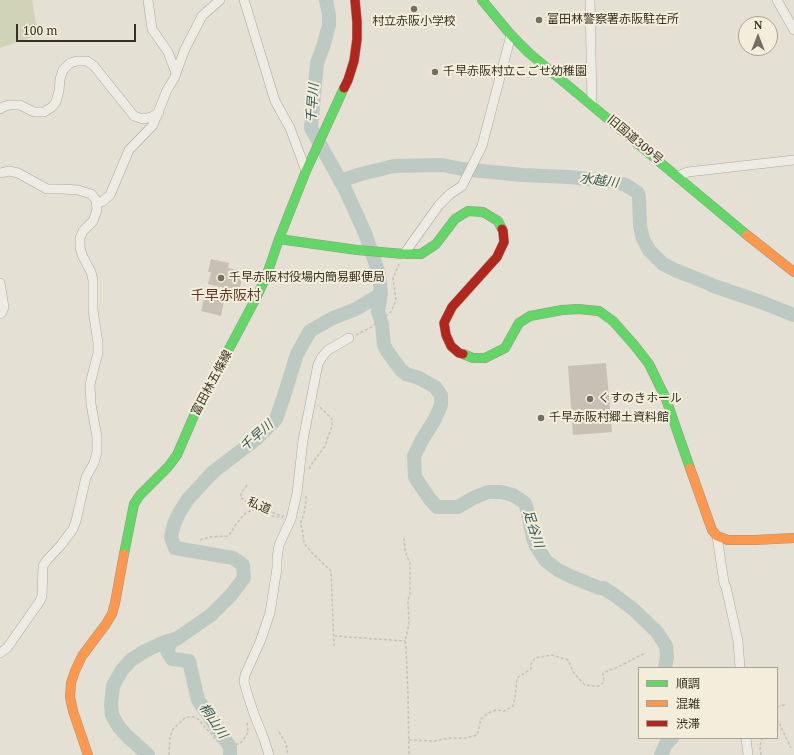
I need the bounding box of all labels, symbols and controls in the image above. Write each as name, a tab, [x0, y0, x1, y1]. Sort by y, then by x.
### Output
marker: 村立赤阪小学校	[409, 4, 419, 14]
place label: 富田林警察署赤阪駐在所	[547, 13, 679, 27]
place label: 村立赤阪小学校	[372, 15, 456, 29]
marker: 富田林警察署赤阪駐在所	[534, 15, 544, 25]
scale bar	[18, 16, 138, 42]
north arrow	[738, 16, 778, 56]
text: N	[754, 17, 762, 32]
text: 100 m	[23, 22, 58, 39]
place label: 千早赤阪村立こごせ幼稚園	[443, 65, 587, 79]
marker: 千早赤阪村立こごせ幼稚園	[430, 67, 440, 77]
water label: 千早川	[304, 83, 322, 123]
street label: 旧国道309号	[604, 113, 666, 167]
water label: 水越川	[579, 171, 619, 191]
place label: 千早赤阪村役場内簡易郵便局	[229, 271, 385, 285]
marker: 千早赤阪村役場内簡易郵便局	[216, 273, 226, 283]
district label: 千早赤阪村	[191, 288, 261, 304]
street label: 富田林五條線	[189, 348, 235, 418]
place label: くすのきホール	[598, 392, 682, 406]
marker: くすのきホール	[585, 394, 595, 404]
place label: 千早赤阪村郷土資料館	[549, 411, 669, 425]
marker: 千早赤阪村郷土資料館	[536, 413, 546, 423]
water label: 千早川	[237, 417, 277, 455]
street label: 私道	[245, 495, 273, 517]
water label: 足谷川	[520, 508, 546, 550]
legend	[638, 667, 778, 739]
text: 順調	[676, 675, 700, 692]
text: 混雑	[676, 695, 700, 712]
water label: 桐山川	[196, 700, 230, 742]
text: 渋滞	[676, 715, 700, 732]

